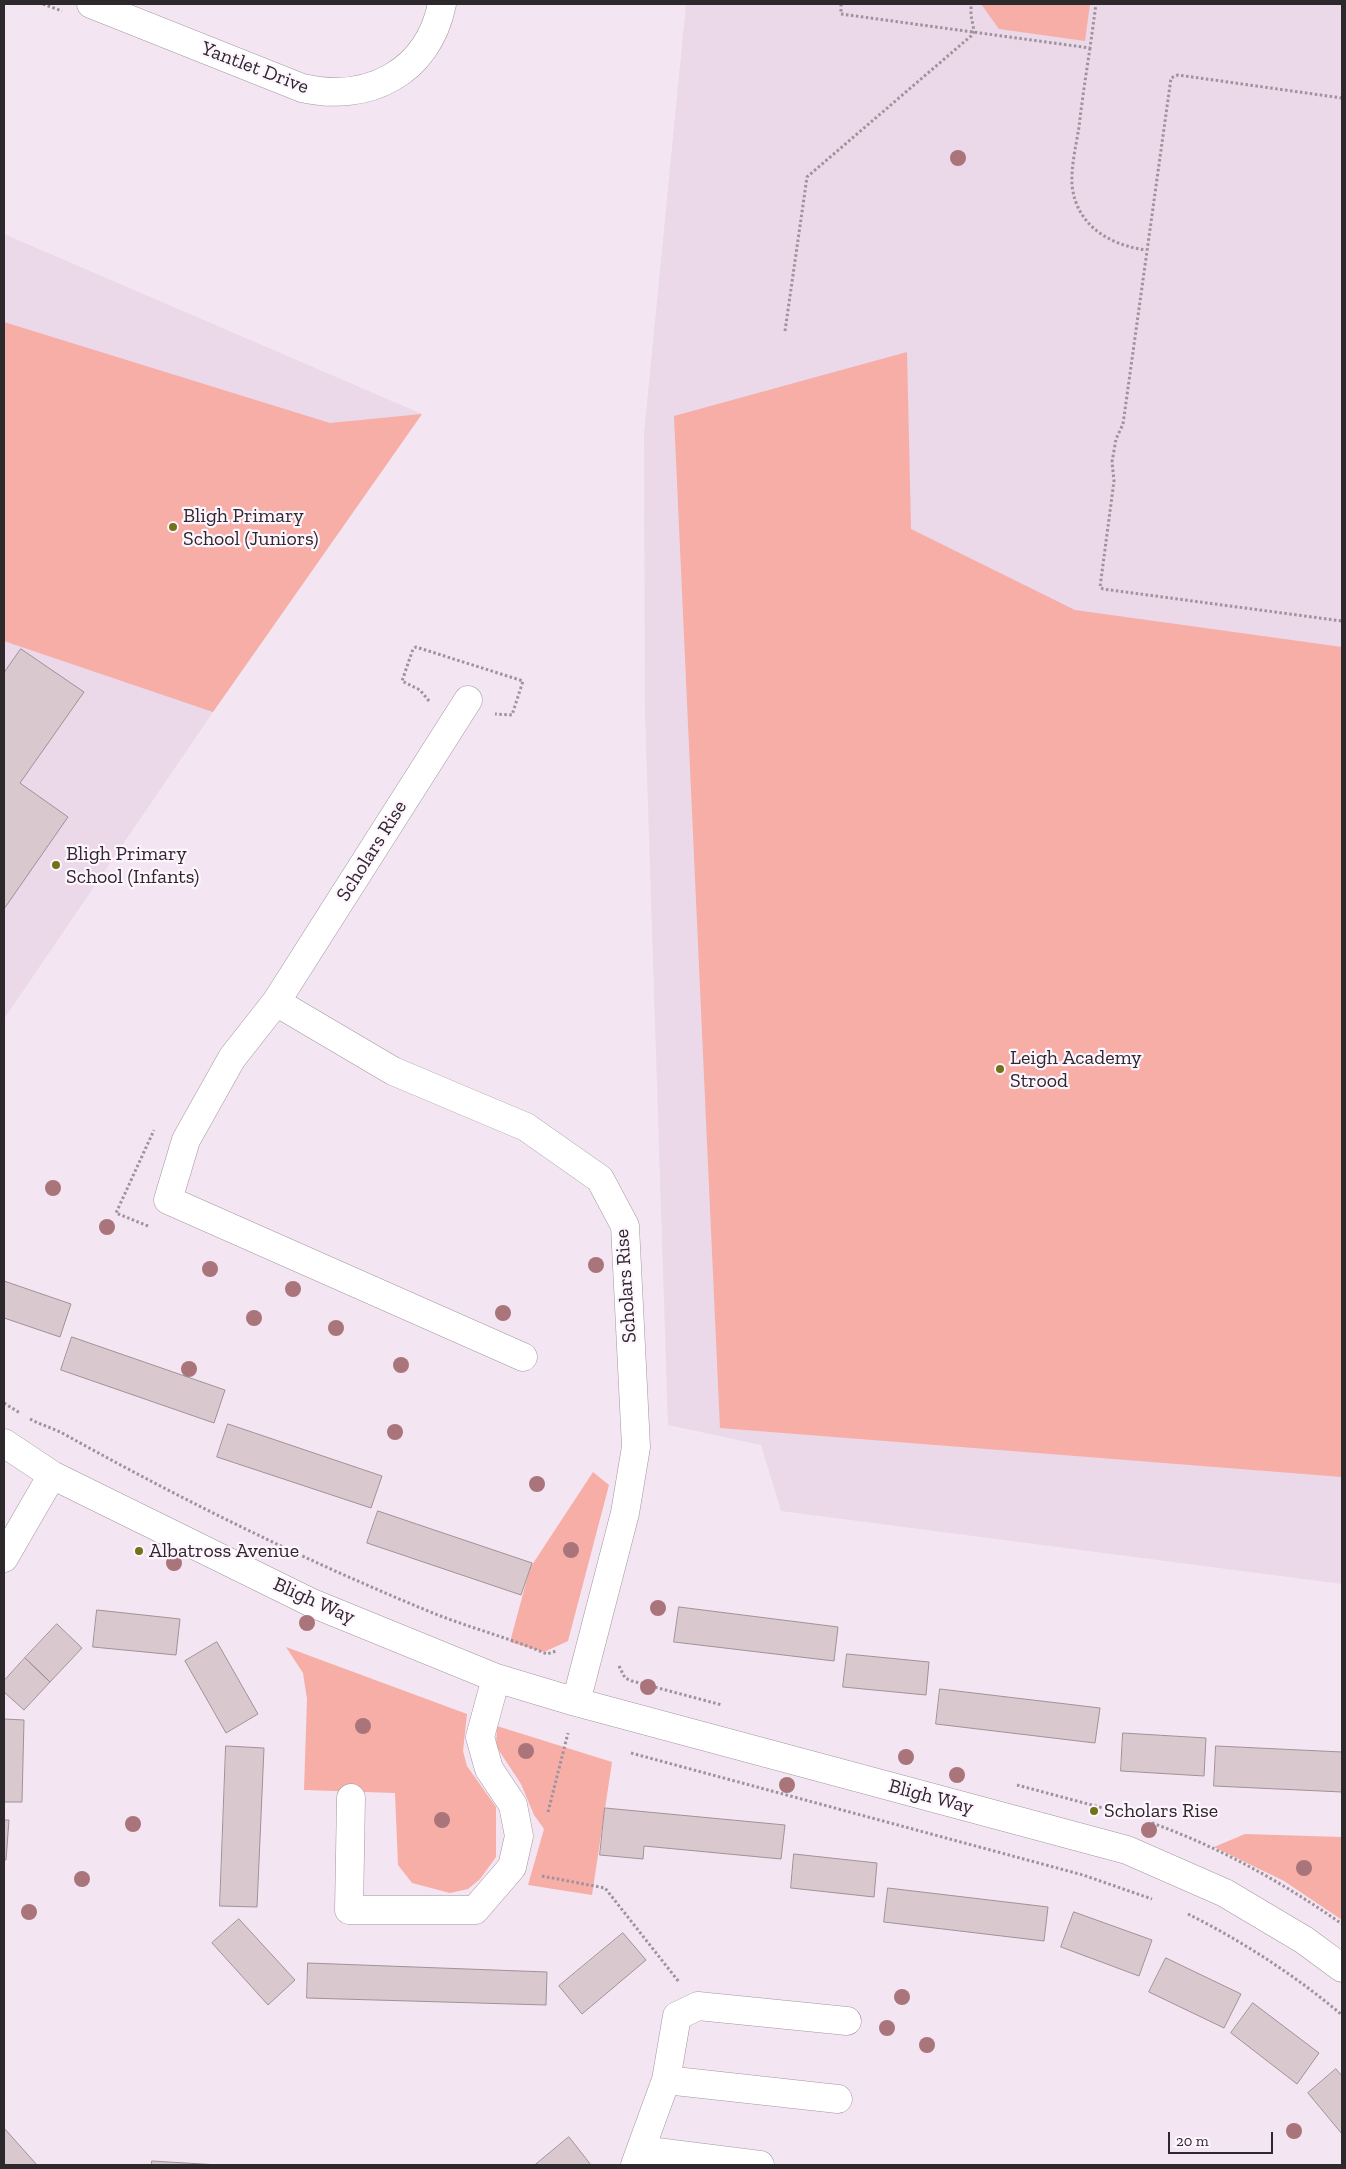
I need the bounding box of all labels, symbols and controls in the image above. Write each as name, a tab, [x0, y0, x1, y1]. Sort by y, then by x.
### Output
street label: Yantlet Drive	[198, 37, 312, 99]
place label: Bligh Primary School (Juniors)	[183, 504, 319, 551]
marker: Bligh Primary School (Juniors)	[167, 521, 179, 533]
street label: Scholars Rise	[332, 796, 412, 906]
place label: Bligh Primary School (Infants)	[66, 842, 199, 889]
marker: Bligh Primary School (Infants)	[50, 859, 62, 871]
place label: Leigh Academy Strood	[1010, 1046, 1142, 1093]
marker: Leigh Academy Strood	[994, 1063, 1006, 1075]
street label: Scholars Rise	[610, 1228, 642, 1344]
place label: Albatross Avenue	[149, 1539, 299, 1563]
marker: Albatross Avenue	[133, 1545, 145, 1557]
street label: Bligh Way	[269, 1572, 359, 1630]
street label: Bligh Way	[886, 1774, 976, 1820]
place label: Scholars Rise	[1104, 1799, 1218, 1823]
marker: Scholars Rise	[1088, 1805, 1100, 1817]
scale bar	[1171, 2122, 1276, 2154]
text: 20 m	[1176, 2132, 1209, 2150]

